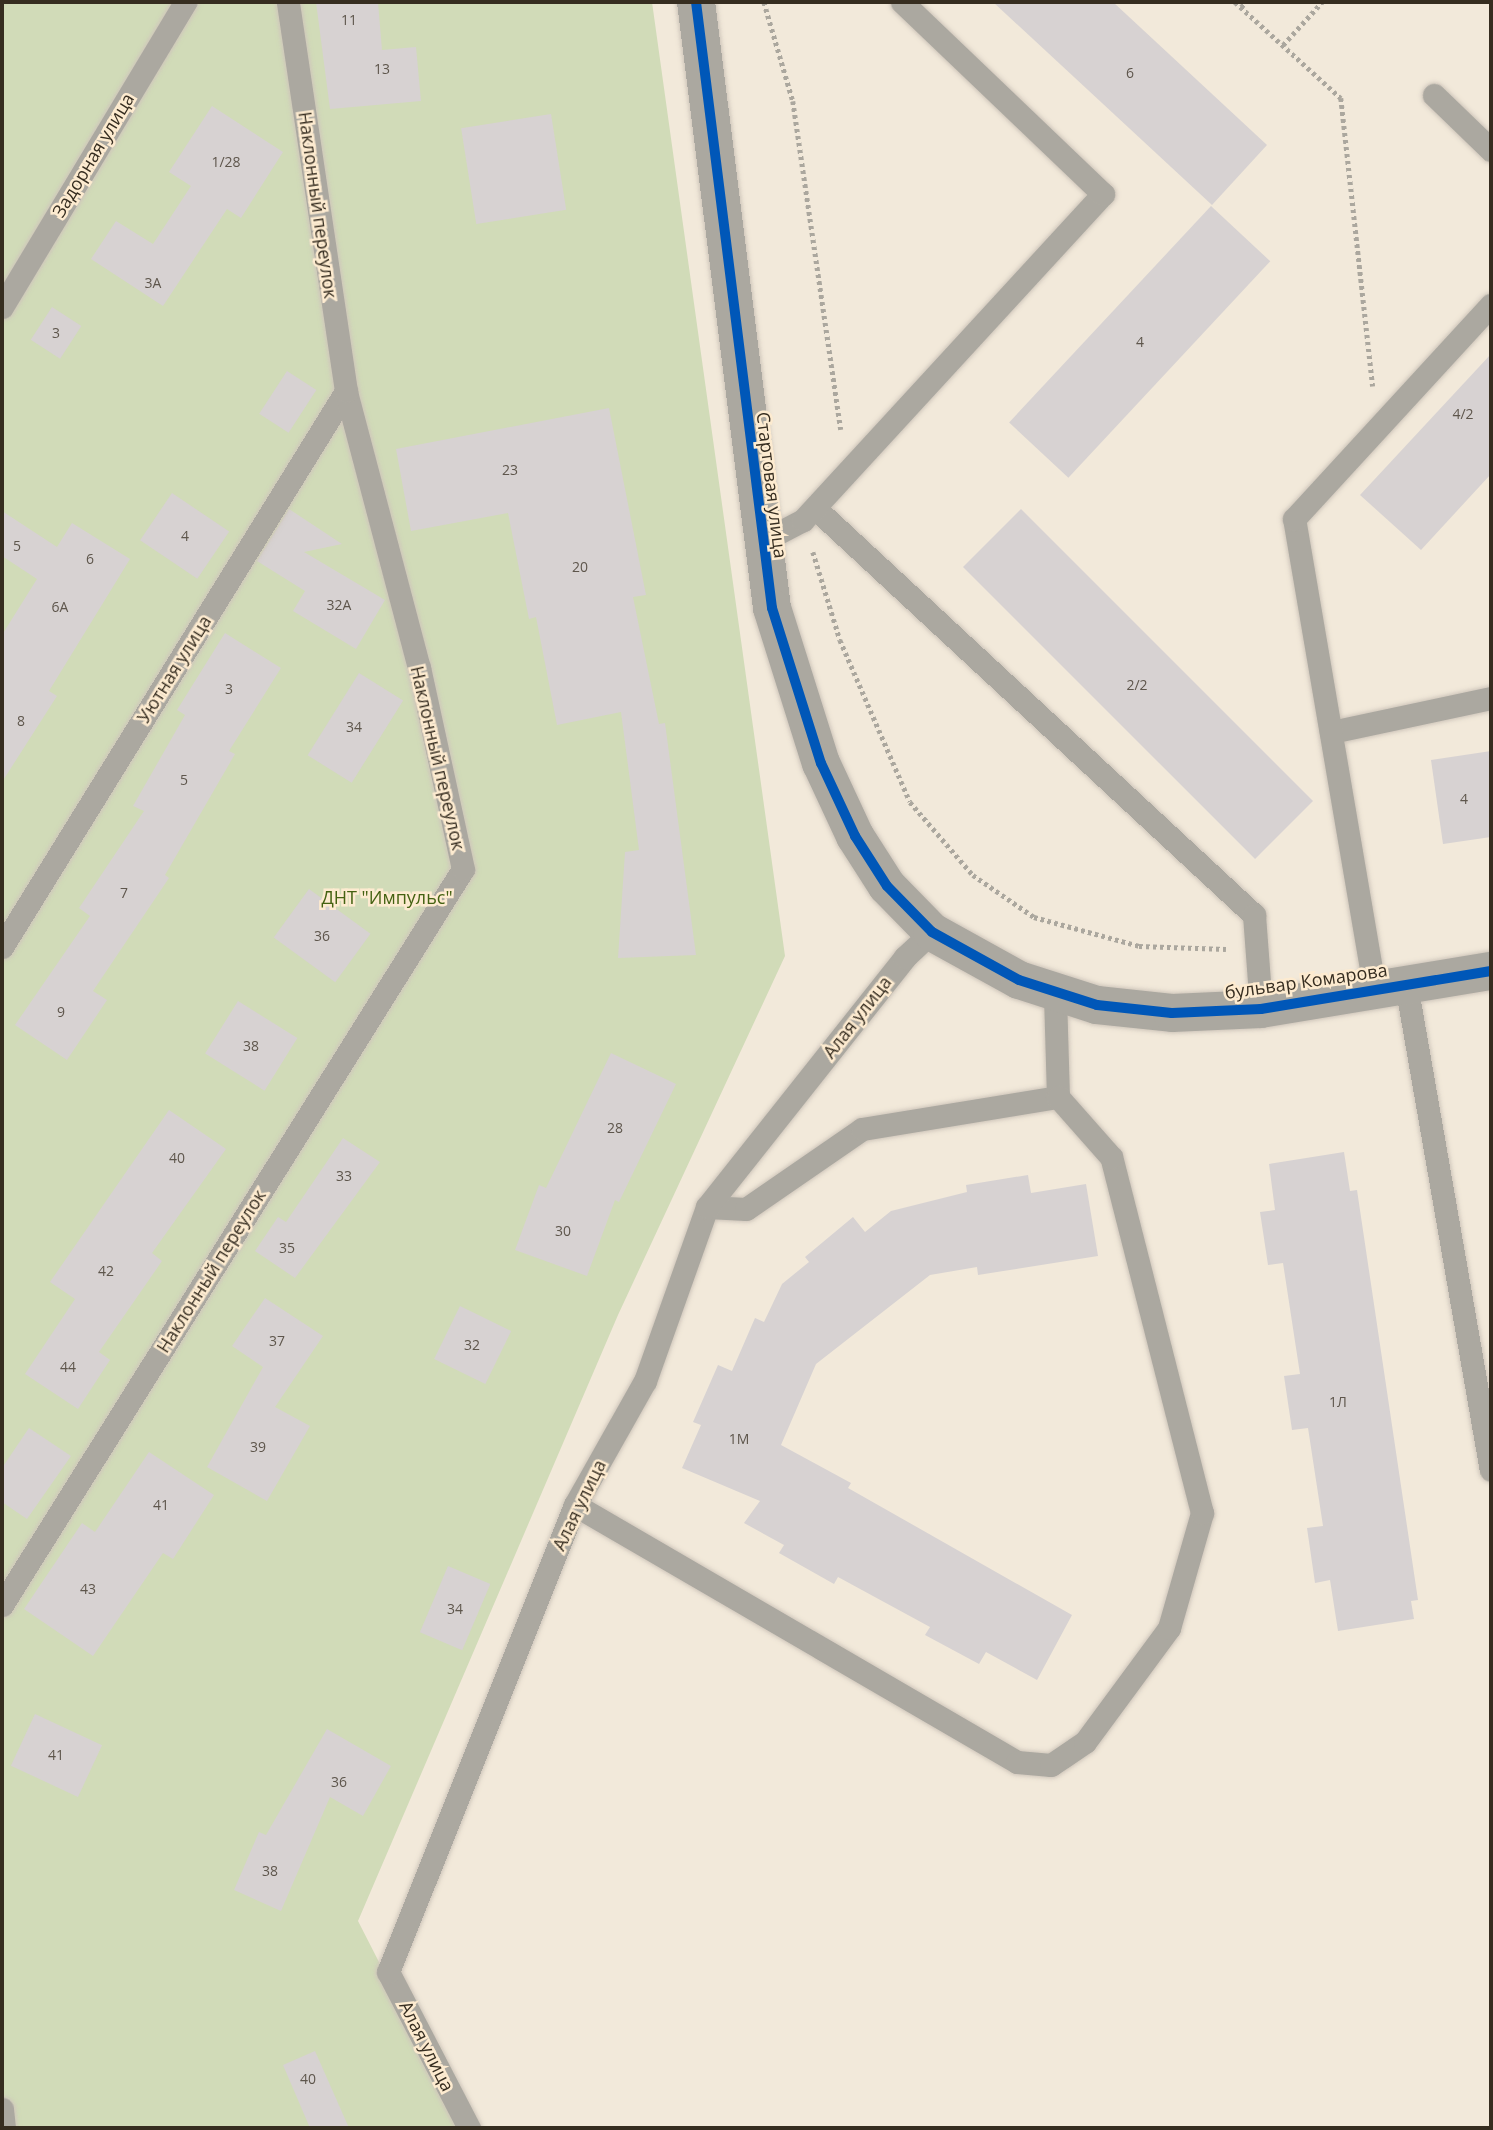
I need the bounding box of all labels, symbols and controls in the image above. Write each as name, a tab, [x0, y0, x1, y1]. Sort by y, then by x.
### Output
house number: 11	[341, 12, 357, 28]
house number: 13	[374, 61, 390, 77]
house number: 6	[1126, 65, 1134, 81]
street label: Задорная улица	[47, 89, 139, 221]
street label: Наклонный переулок	[294, 110, 342, 300]
house number: 1/28	[211, 154, 241, 170]
house number: 3А	[145, 275, 161, 291]
house number: 3	[52, 325, 60, 341]
house number: 4	[1136, 334, 1144, 350]
house number: 4/2	[1452, 406, 1474, 422]
street label: Стартовая улица	[752, 411, 792, 559]
house number: 23	[502, 462, 518, 478]
house number: 4	[181, 528, 189, 544]
house number: 5	[13, 538, 21, 554]
house number: 6	[86, 551, 94, 567]
house number: 20	[572, 559, 588, 575]
house number: 32А	[327, 597, 351, 613]
house number: 6А	[52, 599, 68, 615]
street label: Уютная улица	[132, 611, 216, 727]
street label: Наклонный переулок	[406, 664, 470, 852]
house number: 2/2	[1126, 677, 1148, 693]
house number: 3	[225, 681, 233, 697]
house number: 8	[17, 713, 25, 729]
house number: 34	[346, 719, 362, 735]
house number: 5	[180, 772, 188, 788]
house number: 4	[1460, 791, 1468, 807]
house number: 7	[120, 885, 128, 901]
park label: ДНТ "Импульс"	[321, 886, 453, 908]
house number: 36	[314, 928, 330, 944]
street label: бульвар Комарова	[1223, 959, 1389, 1003]
street label: Алая улица	[818, 972, 896, 1062]
house number: 9	[57, 1004, 65, 1020]
house number: 38	[243, 1038, 259, 1054]
house number: 28	[607, 1120, 623, 1136]
house number: 40	[169, 1150, 185, 1166]
house number: 33	[336, 1168, 352, 1184]
street label: Наклонный переулок	[152, 1185, 270, 1357]
house number: 30	[555, 1223, 571, 1239]
house number: 35	[279, 1240, 295, 1256]
house number: 42	[98, 1263, 114, 1279]
house number: 37	[269, 1333, 285, 1349]
house number: 32	[464, 1337, 480, 1353]
house number: 44	[60, 1359, 76, 1375]
house number: 1Л	[1329, 1394, 1347, 1410]
house number: 1М	[729, 1431, 749, 1447]
house number: 39	[250, 1439, 266, 1455]
street label: Алая улица	[548, 1456, 610, 1554]
house number: 41	[153, 1497, 169, 1513]
house number: 43	[80, 1581, 96, 1597]
house number: 34	[447, 1601, 463, 1617]
house number: 41	[48, 1747, 64, 1763]
house number: 36	[331, 1774, 347, 1790]
house number: 38	[262, 1863, 278, 1879]
street label: Алая улица	[395, 1997, 459, 2095]
house number: 40	[300, 2071, 316, 2087]

